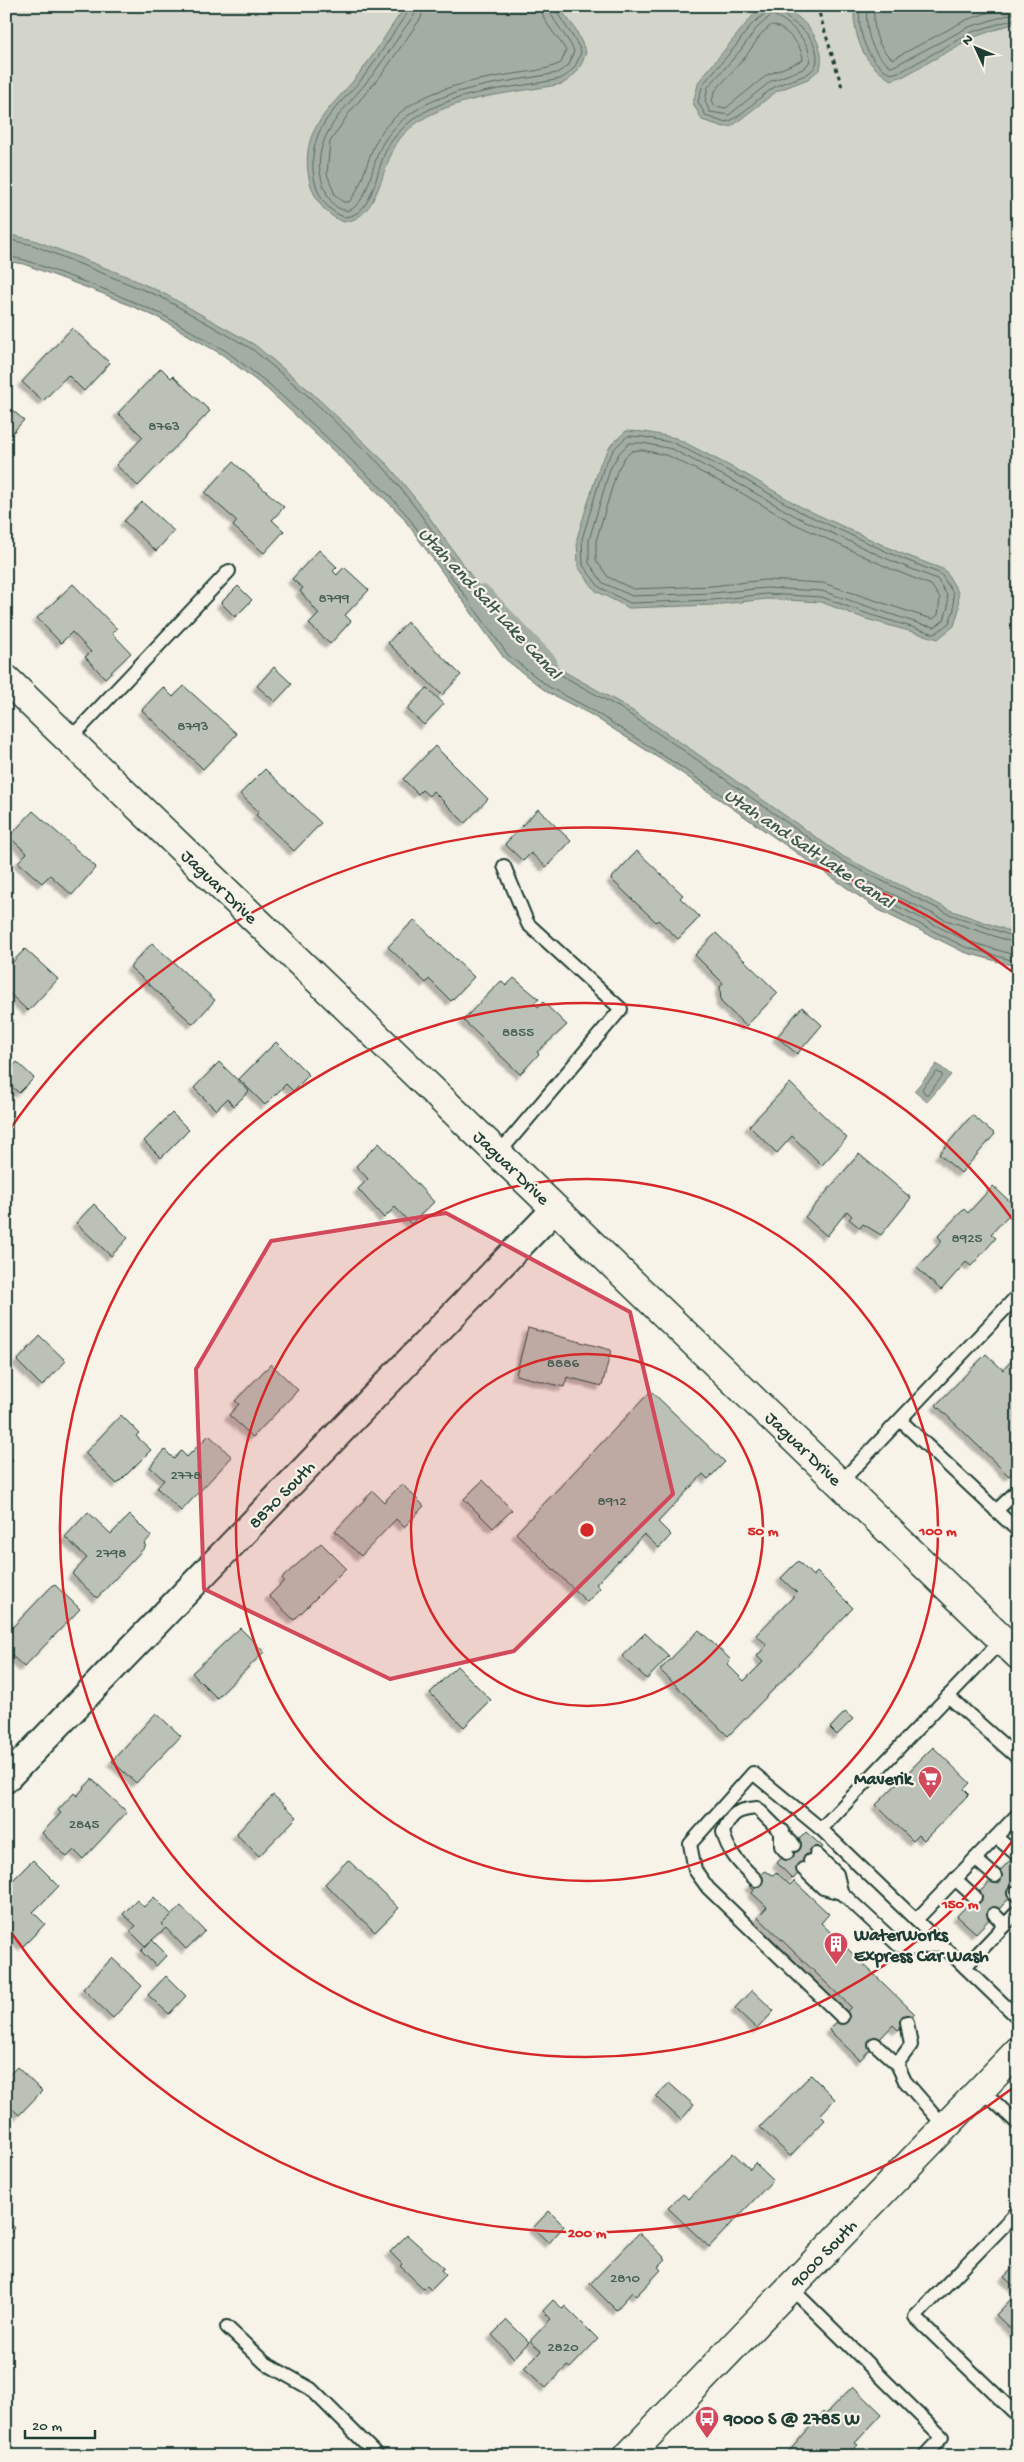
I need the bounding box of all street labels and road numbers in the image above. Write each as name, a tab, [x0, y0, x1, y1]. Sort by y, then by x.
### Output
street label: Jaguar Drive	[176, 846, 261, 930]
street label: Jaguar Drive	[468, 1127, 553, 1211]
street label: Jaguar Drive	[760, 1408, 845, 1492]
street label: 8870 South	[245, 1457, 321, 1534]
street label: 9000 South	[786, 2216, 863, 2294]

